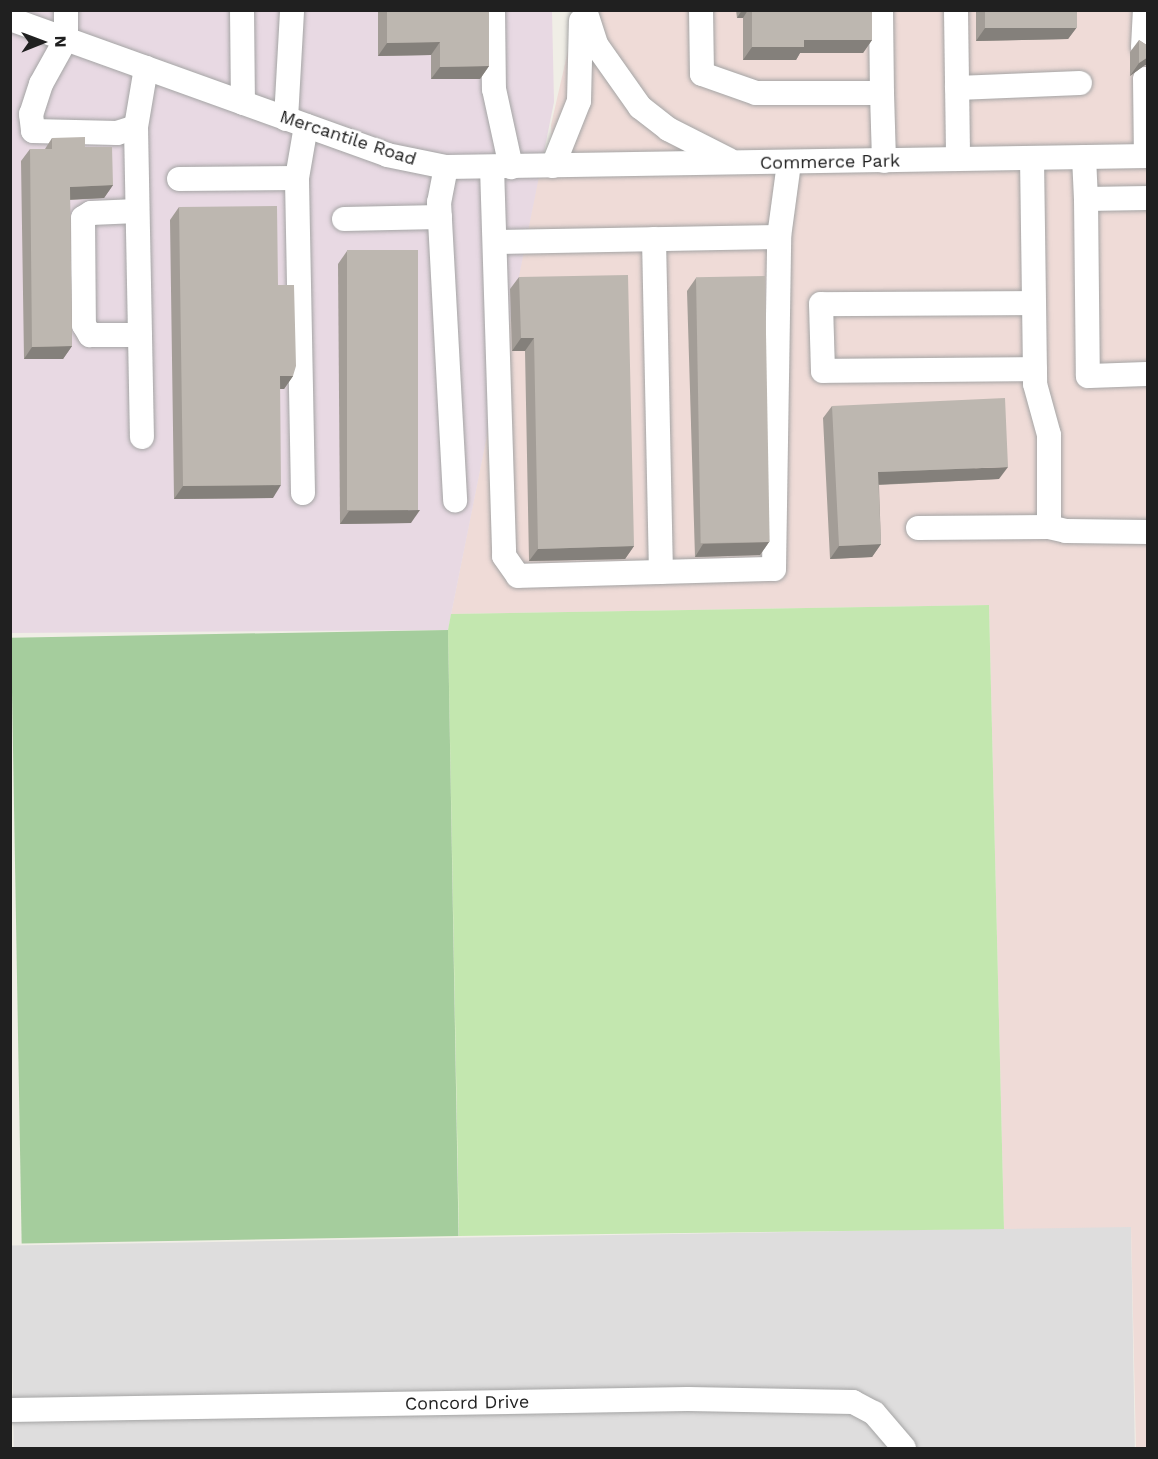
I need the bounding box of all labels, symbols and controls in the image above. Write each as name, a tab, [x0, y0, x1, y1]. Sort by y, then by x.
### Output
north arrow	[12, 12, 72, 72]
text: N	[51, 36, 70, 48]
street label: Mercantile Road	[277, 106, 419, 170]
street label: Commerce Park	[760, 150, 900, 174]
street label: Concord Drive	[405, 1391, 529, 1415]

